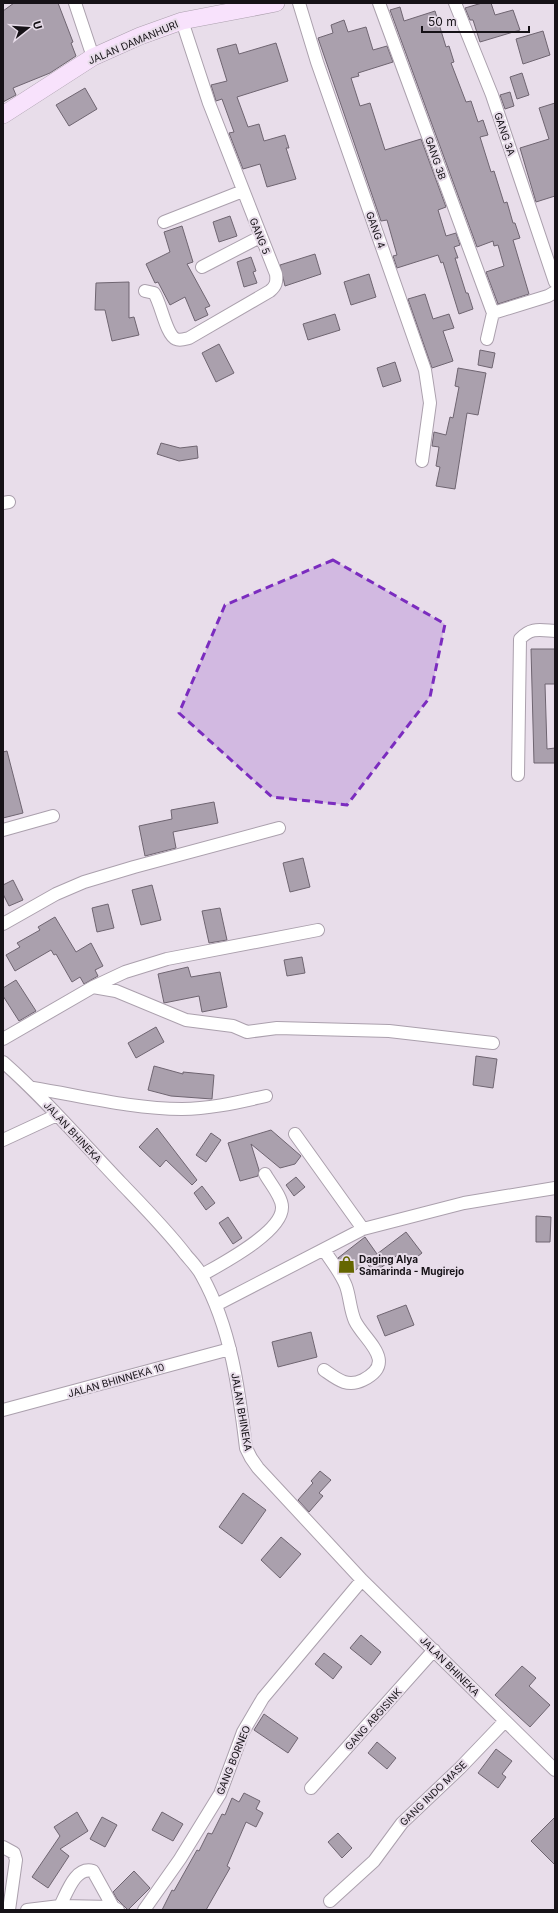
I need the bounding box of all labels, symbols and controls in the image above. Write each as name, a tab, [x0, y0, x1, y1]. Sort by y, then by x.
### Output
north arrow	[8, 8, 48, 48]
scale bar	[422, 8, 529, 34]
text: 50 m	[428, 14, 457, 29]
street label: JALAN DAMANHURI	[86, 18, 180, 66]
text: U	[30, 19, 45, 31]
street label: GANG 3A	[492, 111, 518, 157]
street label: GANG 3B	[423, 135, 449, 181]
street label: GANG 4	[364, 210, 388, 250]
street label: GANG 5	[247, 216, 273, 256]
street label: JALAN BHINEKA	[42, 1099, 104, 1165]
place label: Daging Alya Samarinda - Mugirejo	[359, 1253, 464, 1278]
shop icon: Daging Alya Samarinda - Mugirejo	[336, 1255, 356, 1275]
street label: JALAN BHINNEKA 10	[66, 1360, 166, 1400]
street label: JALAN BHINEKA	[229, 1372, 255, 1452]
street label: JALAN BHINEKA	[418, 1634, 482, 1698]
street label: GANG ABGISINK	[342, 1685, 404, 1752]
street label: GANG BORNEO	[214, 1723, 253, 1796]
street label: GANG INDO MASE	[397, 1758, 469, 1828]

